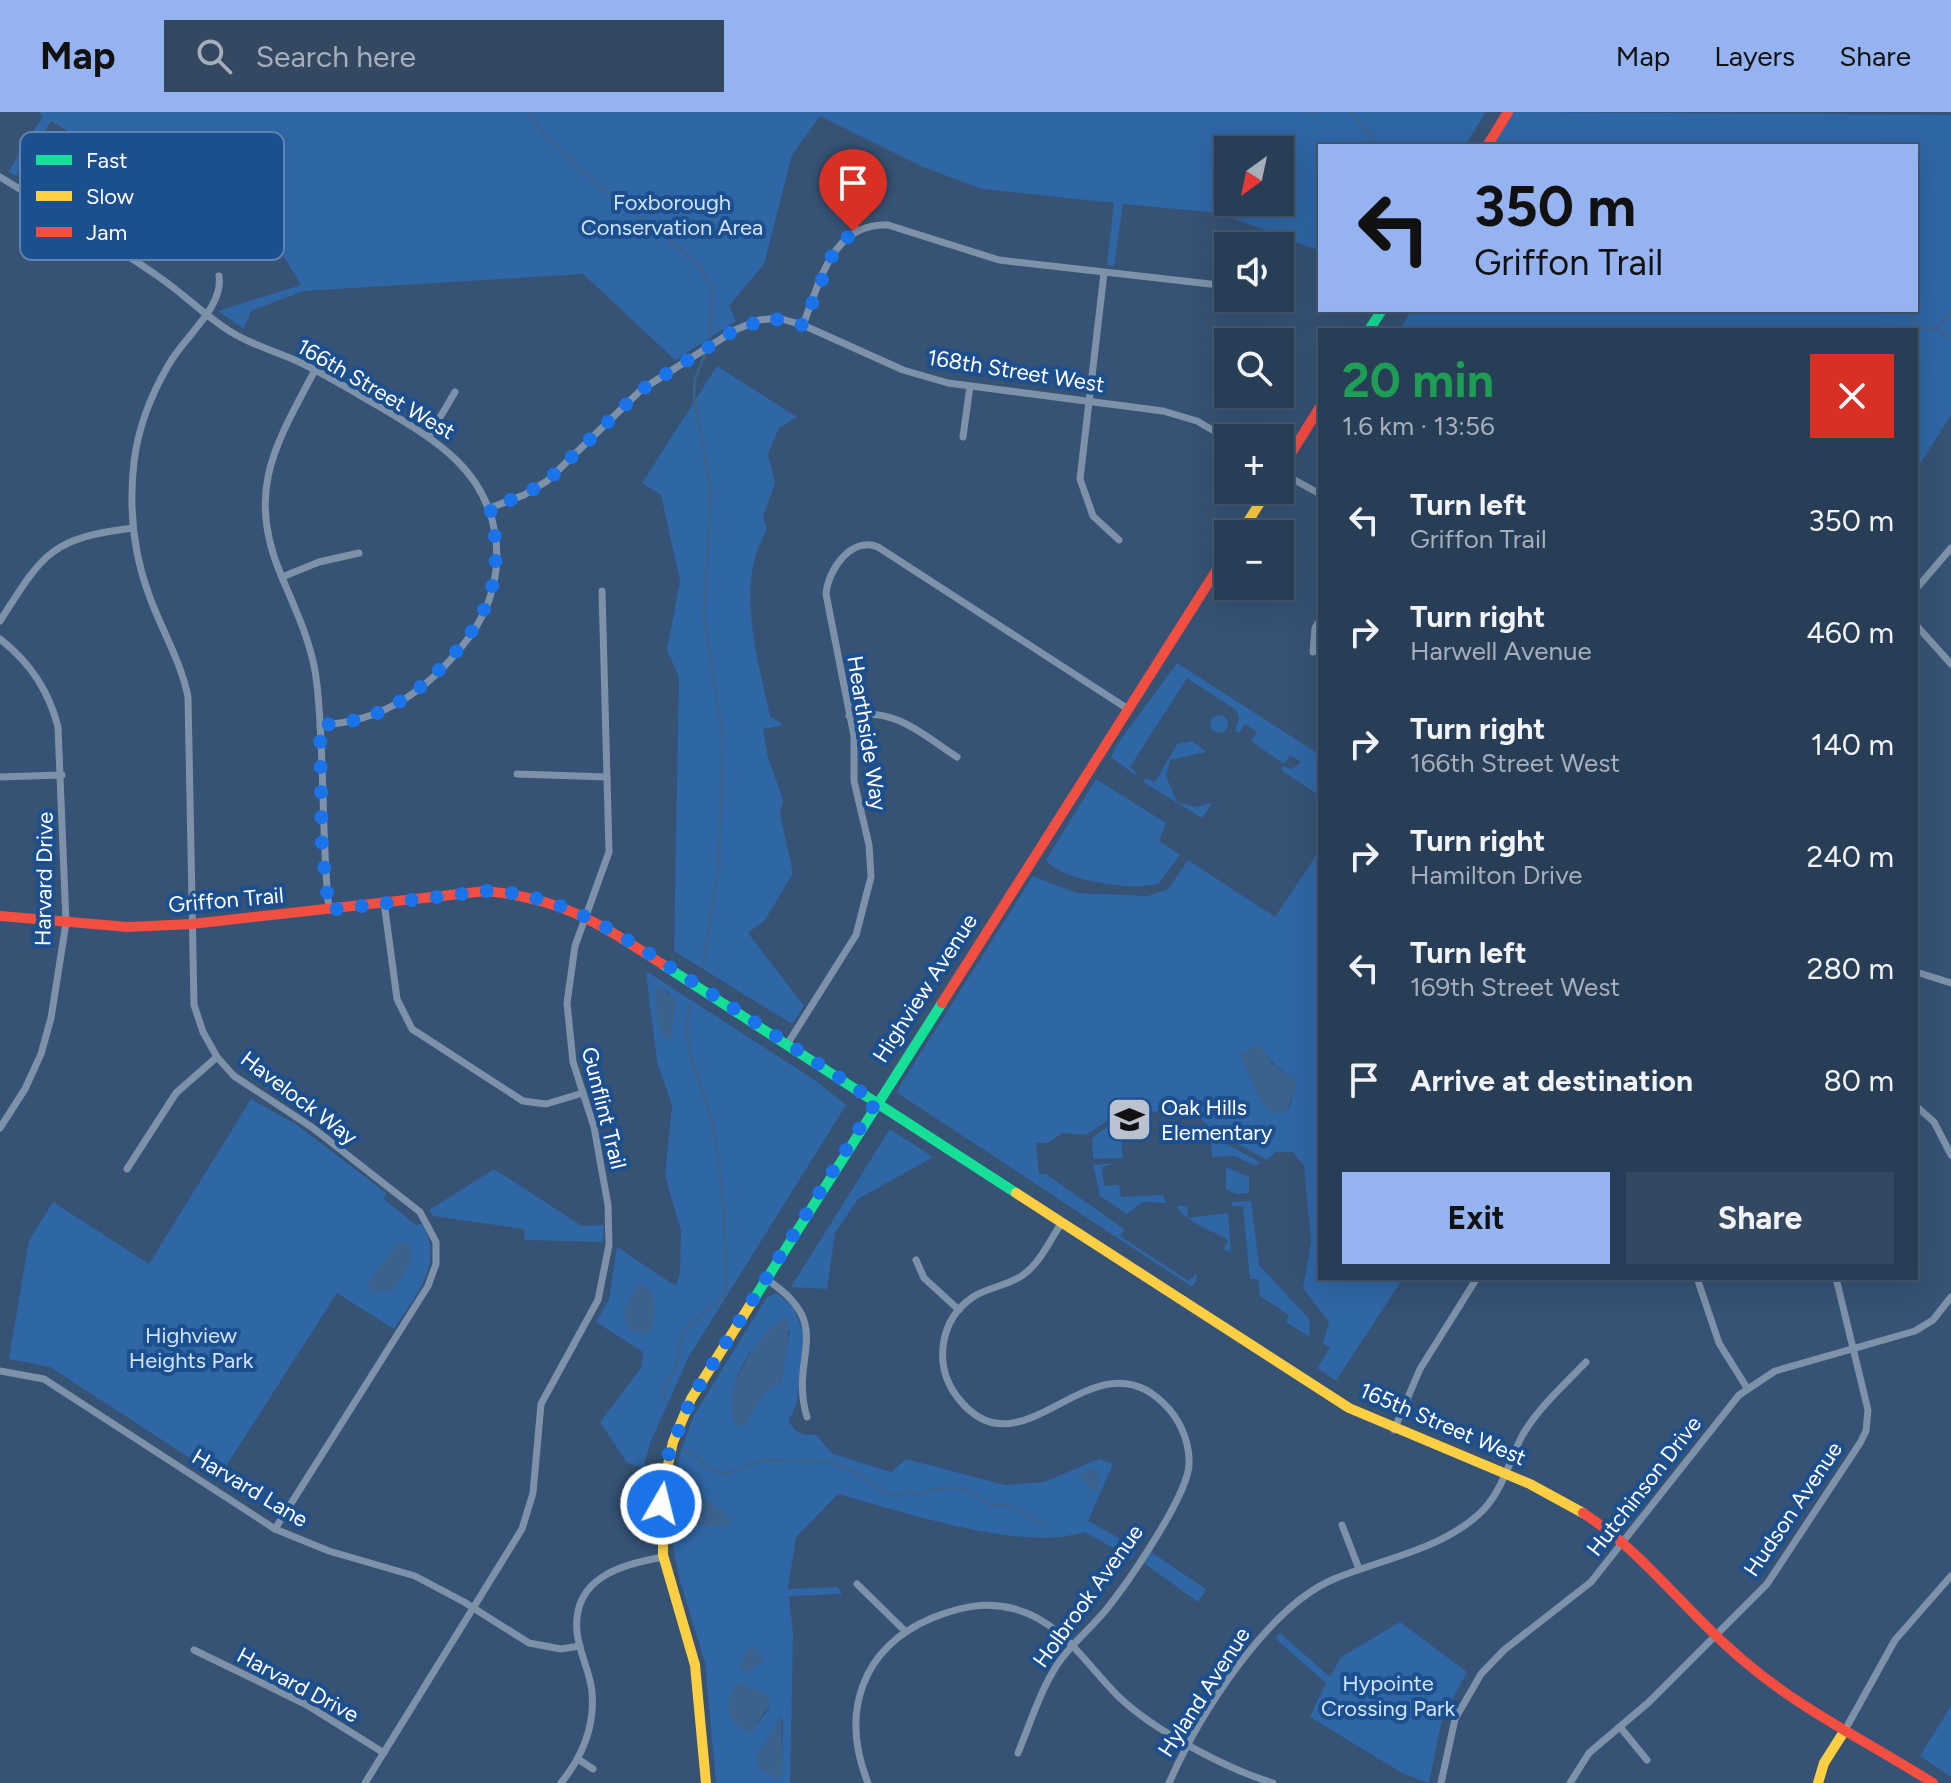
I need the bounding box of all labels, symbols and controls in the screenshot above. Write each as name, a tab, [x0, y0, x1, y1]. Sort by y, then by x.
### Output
search box	[164, 20, 724, 92]
text: Map	[40, 33, 116, 79]
icon: search	[192, 34, 236, 78]
text: Search here	[256, 38, 416, 75]
text: Map	[1616, 39, 1670, 73]
text: Layers	[1714, 39, 1795, 73]
text: Share	[1839, 39, 1911, 73]
legend	[20, 132, 284, 260]
north arrow	[1214, 136, 1294, 216]
map controls	[1214, 136, 1294, 600]
text: Fast	[86, 147, 128, 174]
pin	[819, 149, 887, 231]
icon: arrive	[831, 161, 875, 205]
text: 350 m	[1474, 173, 1636, 240]
icon: left	[1342, 176, 1446, 280]
text: Slow	[86, 183, 135, 210]
park label: Foxborough Conservation Area	[581, 189, 763, 241]
text: Jam	[86, 219, 127, 246]
button: sound	[1214, 232, 1294, 312]
text: Griffon Trail	[1474, 241, 1663, 284]
button: search	[1214, 328, 1294, 408]
street label: 166th Street West	[292, 333, 460, 445]
street label: 168th Street West	[926, 344, 1106, 398]
text: 20 min	[1342, 351, 1494, 409]
button: close	[1810, 354, 1894, 438]
text: 1.6 km · 13:56	[1342, 410, 1495, 442]
button: +	[1214, 424, 1294, 504]
text: Turn left	[1410, 486, 1527, 523]
icon: left	[1342, 498, 1386, 542]
text: 350 m	[1808, 502, 1894, 539]
button: −	[1214, 520, 1294, 600]
text: Griffon Trail	[1410, 523, 1547, 555]
text: Turn right	[1410, 598, 1545, 635]
icon: right	[1342, 610, 1386, 654]
text: 460 m	[1806, 614, 1894, 651]
text: Harwell Avenue	[1410, 635, 1592, 667]
street label: Hearthside Way	[841, 654, 893, 813]
text: Turn right	[1410, 710, 1545, 747]
icon: right	[1342, 722, 1386, 766]
text: 140 m	[1811, 726, 1894, 763]
text: 166th Street West	[1410, 747, 1620, 779]
street label: Harvard Drive	[29, 812, 59, 946]
text: Turn right	[1410, 822, 1545, 859]
icon: right	[1342, 834, 1386, 878]
text: 240 m	[1806, 838, 1894, 875]
text: Hamilton Drive	[1410, 859, 1583, 891]
street label: Griffon Trail	[167, 882, 285, 918]
street label: Highview Avenue	[867, 909, 983, 1067]
text: Turn left	[1410, 934, 1527, 971]
icon: left	[1342, 946, 1386, 990]
text: 280 m	[1807, 950, 1894, 987]
text: 169th Street West	[1410, 971, 1620, 1003]
street label: Gunflint Trail	[576, 1044, 632, 1172]
street label: Havelock Way	[235, 1045, 363, 1151]
icon: arrive	[1342, 1058, 1386, 1102]
text: Arrive at destination	[1410, 1062, 1693, 1099]
text: 80 m	[1823, 1062, 1894, 1099]
place label: Oak Hills Elementary	[1161, 1094, 1273, 1146]
school or university icon: Oak Hills Elementary	[1106, 1096, 1154, 1144]
button: Exit	[1342, 1172, 1610, 1264]
button: Share	[1626, 1172, 1894, 1264]
park label: Highview Heights Park	[129, 1322, 254, 1374]
street label: 165th Street West	[1356, 1377, 1530, 1471]
street label: Hutchinson Drive	[1581, 1411, 1707, 1561]
street label: Hudson Avenue	[1738, 1436, 1848, 1582]
street label: Harvard Lane	[187, 1443, 313, 1533]
position arrow	[619, 1462, 703, 1546]
street label: Holbrook Avenue	[1027, 1519, 1149, 1673]
street label: Hyland Avenue	[1152, 1622, 1256, 1762]
street label: Harvard Drive	[232, 1642, 364, 1728]
park label: Hypointe Crossing Park	[1321, 1670, 1455, 1722]

